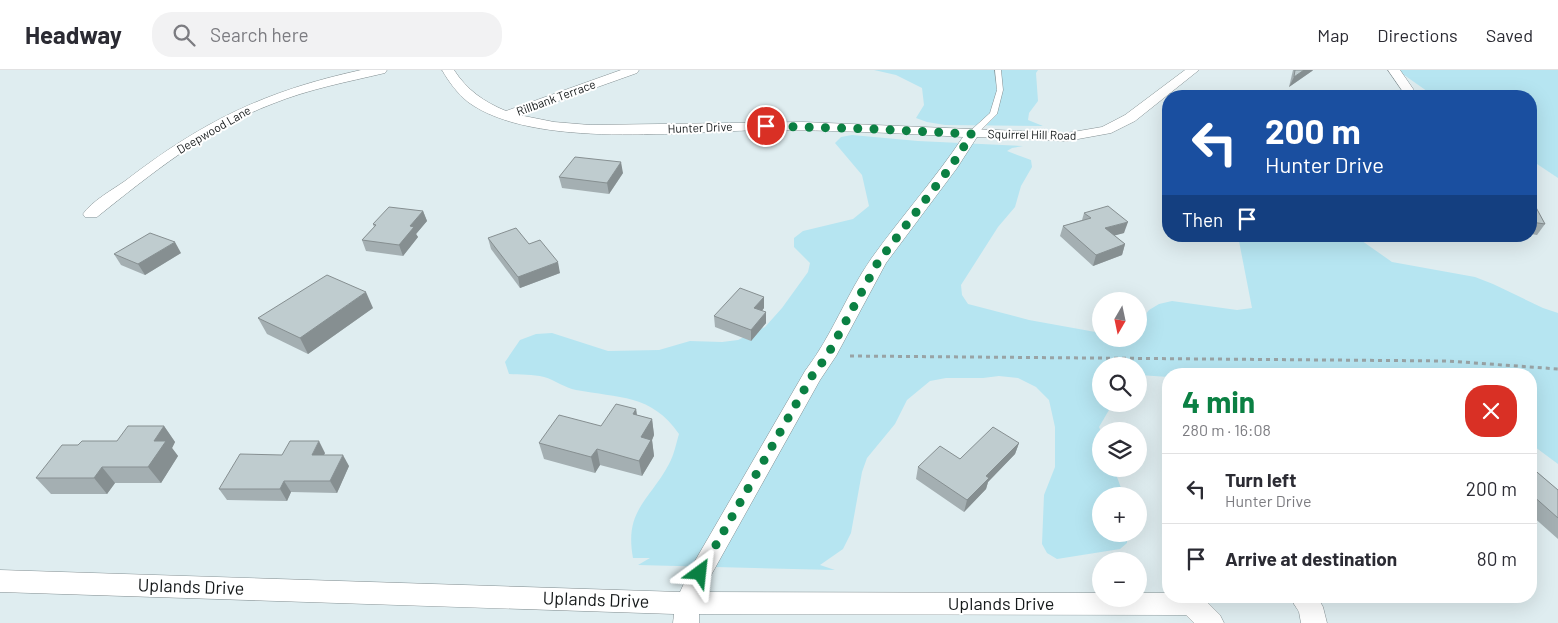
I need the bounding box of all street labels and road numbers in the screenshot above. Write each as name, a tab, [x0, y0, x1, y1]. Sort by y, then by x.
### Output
street label: Rillbank Terrace	[514, 76, 597, 118]
street label: Deepwood Lane	[174, 102, 253, 156]
street label: Hunter Drive	[667, 119, 733, 135]
street label: Squirrel Hill Road	[988, 126, 1076, 142]
street label: Uplands Drive	[137, 573, 245, 599]
street label: Uplands Drive	[542, 586, 650, 612]
street label: Uplands Drive	[948, 592, 1054, 614]

